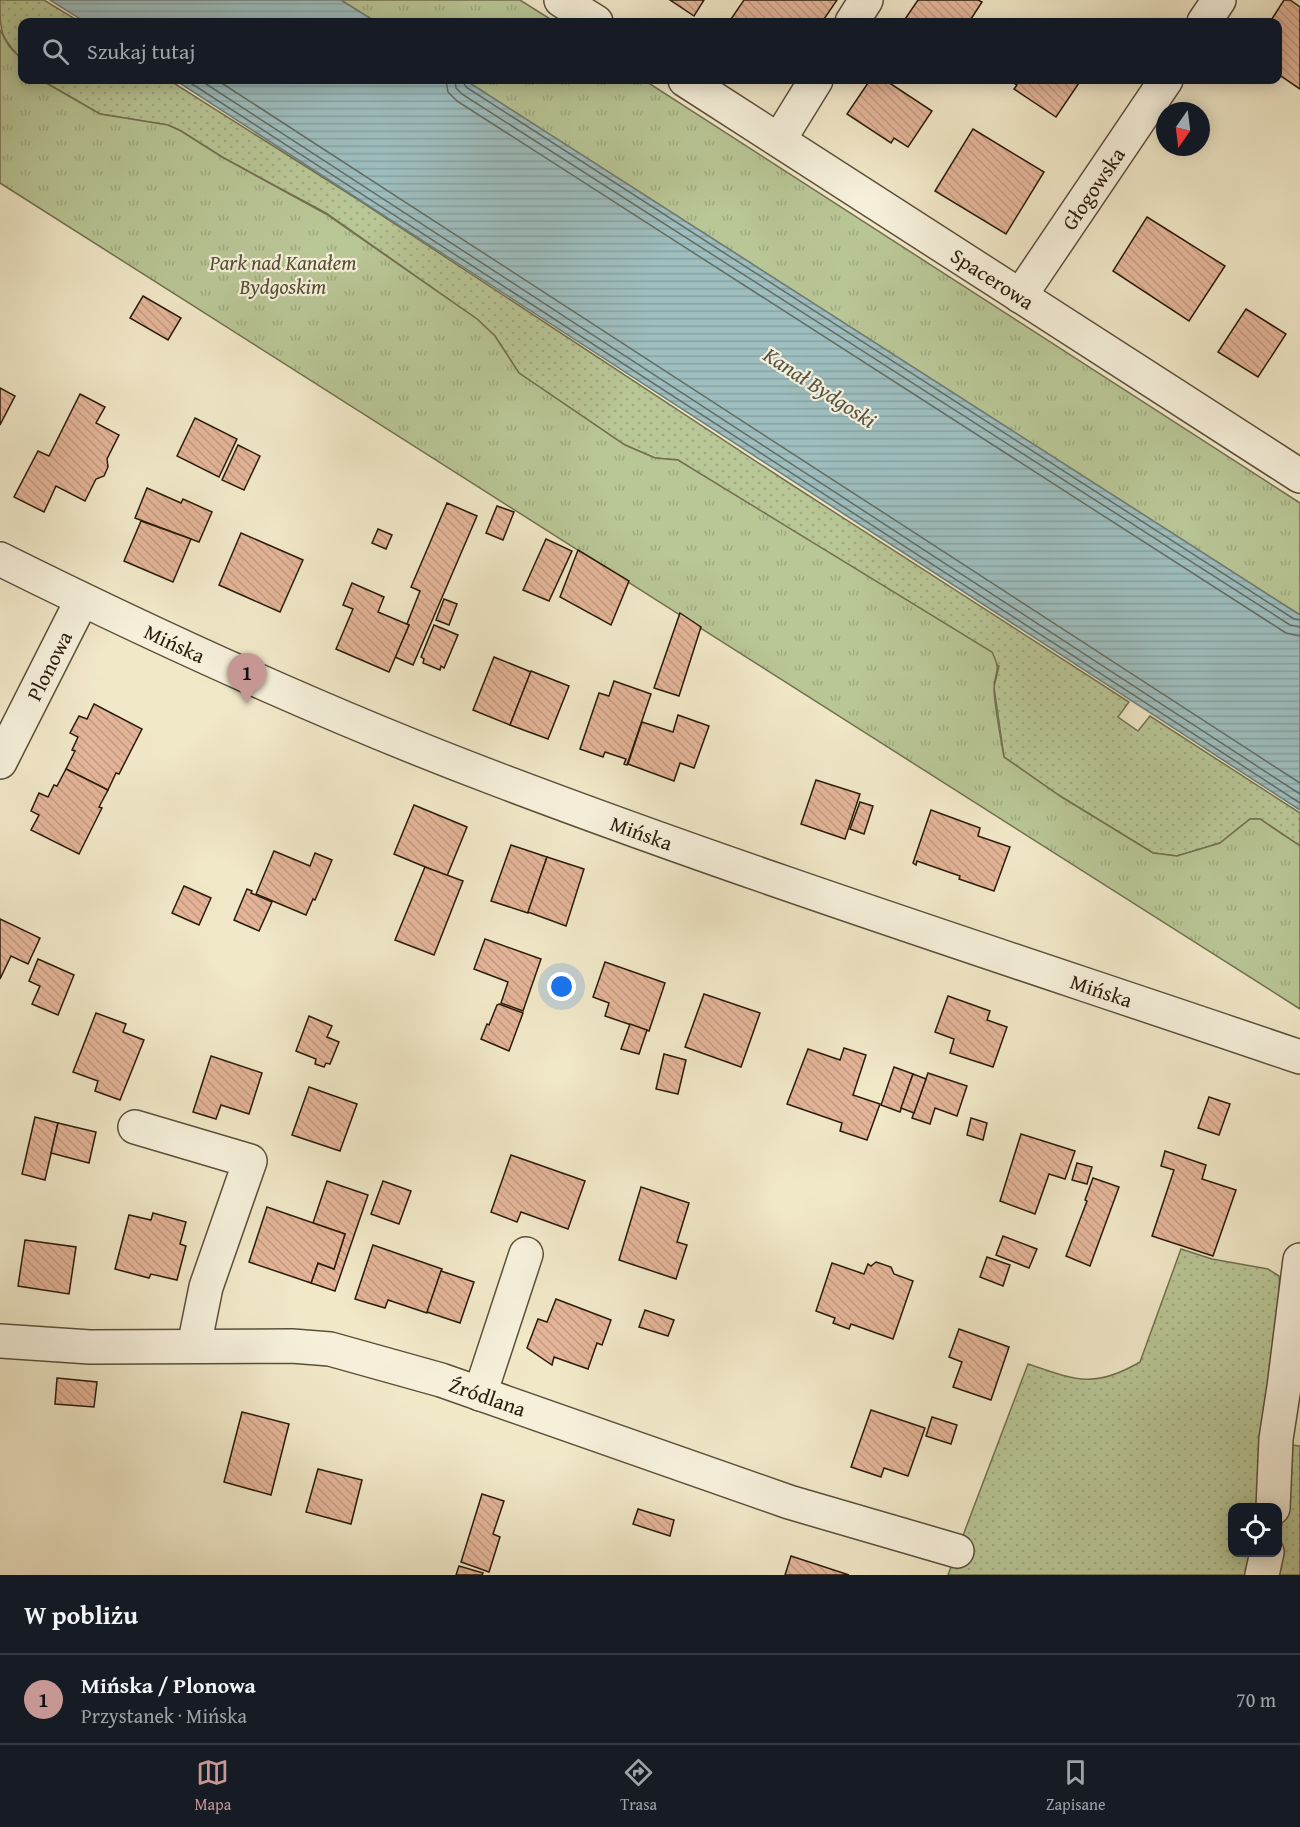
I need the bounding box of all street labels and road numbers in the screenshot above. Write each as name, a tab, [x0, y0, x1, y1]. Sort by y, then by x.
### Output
street label: Głogowska	[1054, 141, 1132, 236]
street label: Spacerowa	[945, 240, 1041, 317]
street label: Mińska	[139, 616, 210, 671]
street label: Plonowa	[18, 625, 79, 706]
street label: Mińska	[606, 807, 677, 858]
street label: Mińska	[1066, 965, 1137, 1015]
street label: Źródlana	[445, 1369, 530, 1424]

